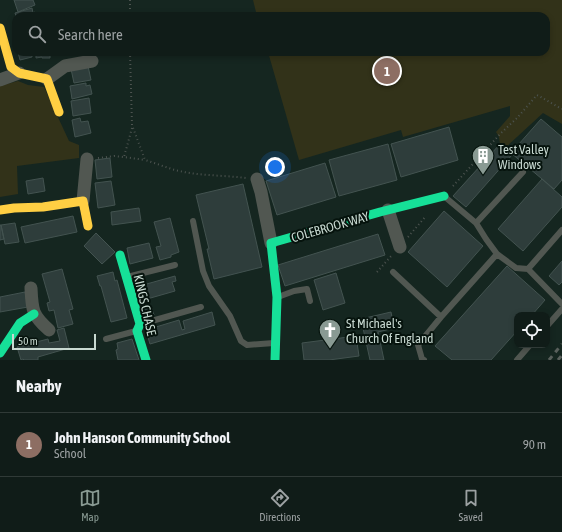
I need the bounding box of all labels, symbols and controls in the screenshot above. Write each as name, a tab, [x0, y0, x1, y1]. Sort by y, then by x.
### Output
search box	[12, 12, 550, 56]
icon: search	[26, 23, 48, 45]
text: Search here	[58, 26, 123, 43]
pin: 1	[374, 56, 400, 86]
place label: Test Valley Windows	[498, 142, 550, 172]
building icon: Test Valley Windows	[470, 143, 496, 176]
your location	[265, 157, 285, 177]
street label: COLEBROOK WAY	[289, 209, 371, 245]
street label: KINGS CHASE	[131, 273, 159, 337]
map controls	[514, 312, 550, 348]
button: locate	[514, 312, 550, 348]
place label: St Michael's Church Of England	[346, 316, 434, 346]
church icon: St Michael's Church Of England	[317, 317, 343, 350]
scale bar	[12, 332, 96, 351]
text: 50 m	[18, 335, 38, 347]
text: Nearby	[16, 376, 62, 396]
text: John Hanson Community School	[54, 429, 230, 446]
text: 1	[26, 437, 32, 452]
text: 90 m	[523, 437, 546, 452]
text: School	[54, 446, 86, 461]
tab: Map	[79, 487, 101, 523]
tab: Directions	[259, 487, 300, 523]
tab: Saved	[459, 487, 483, 523]

